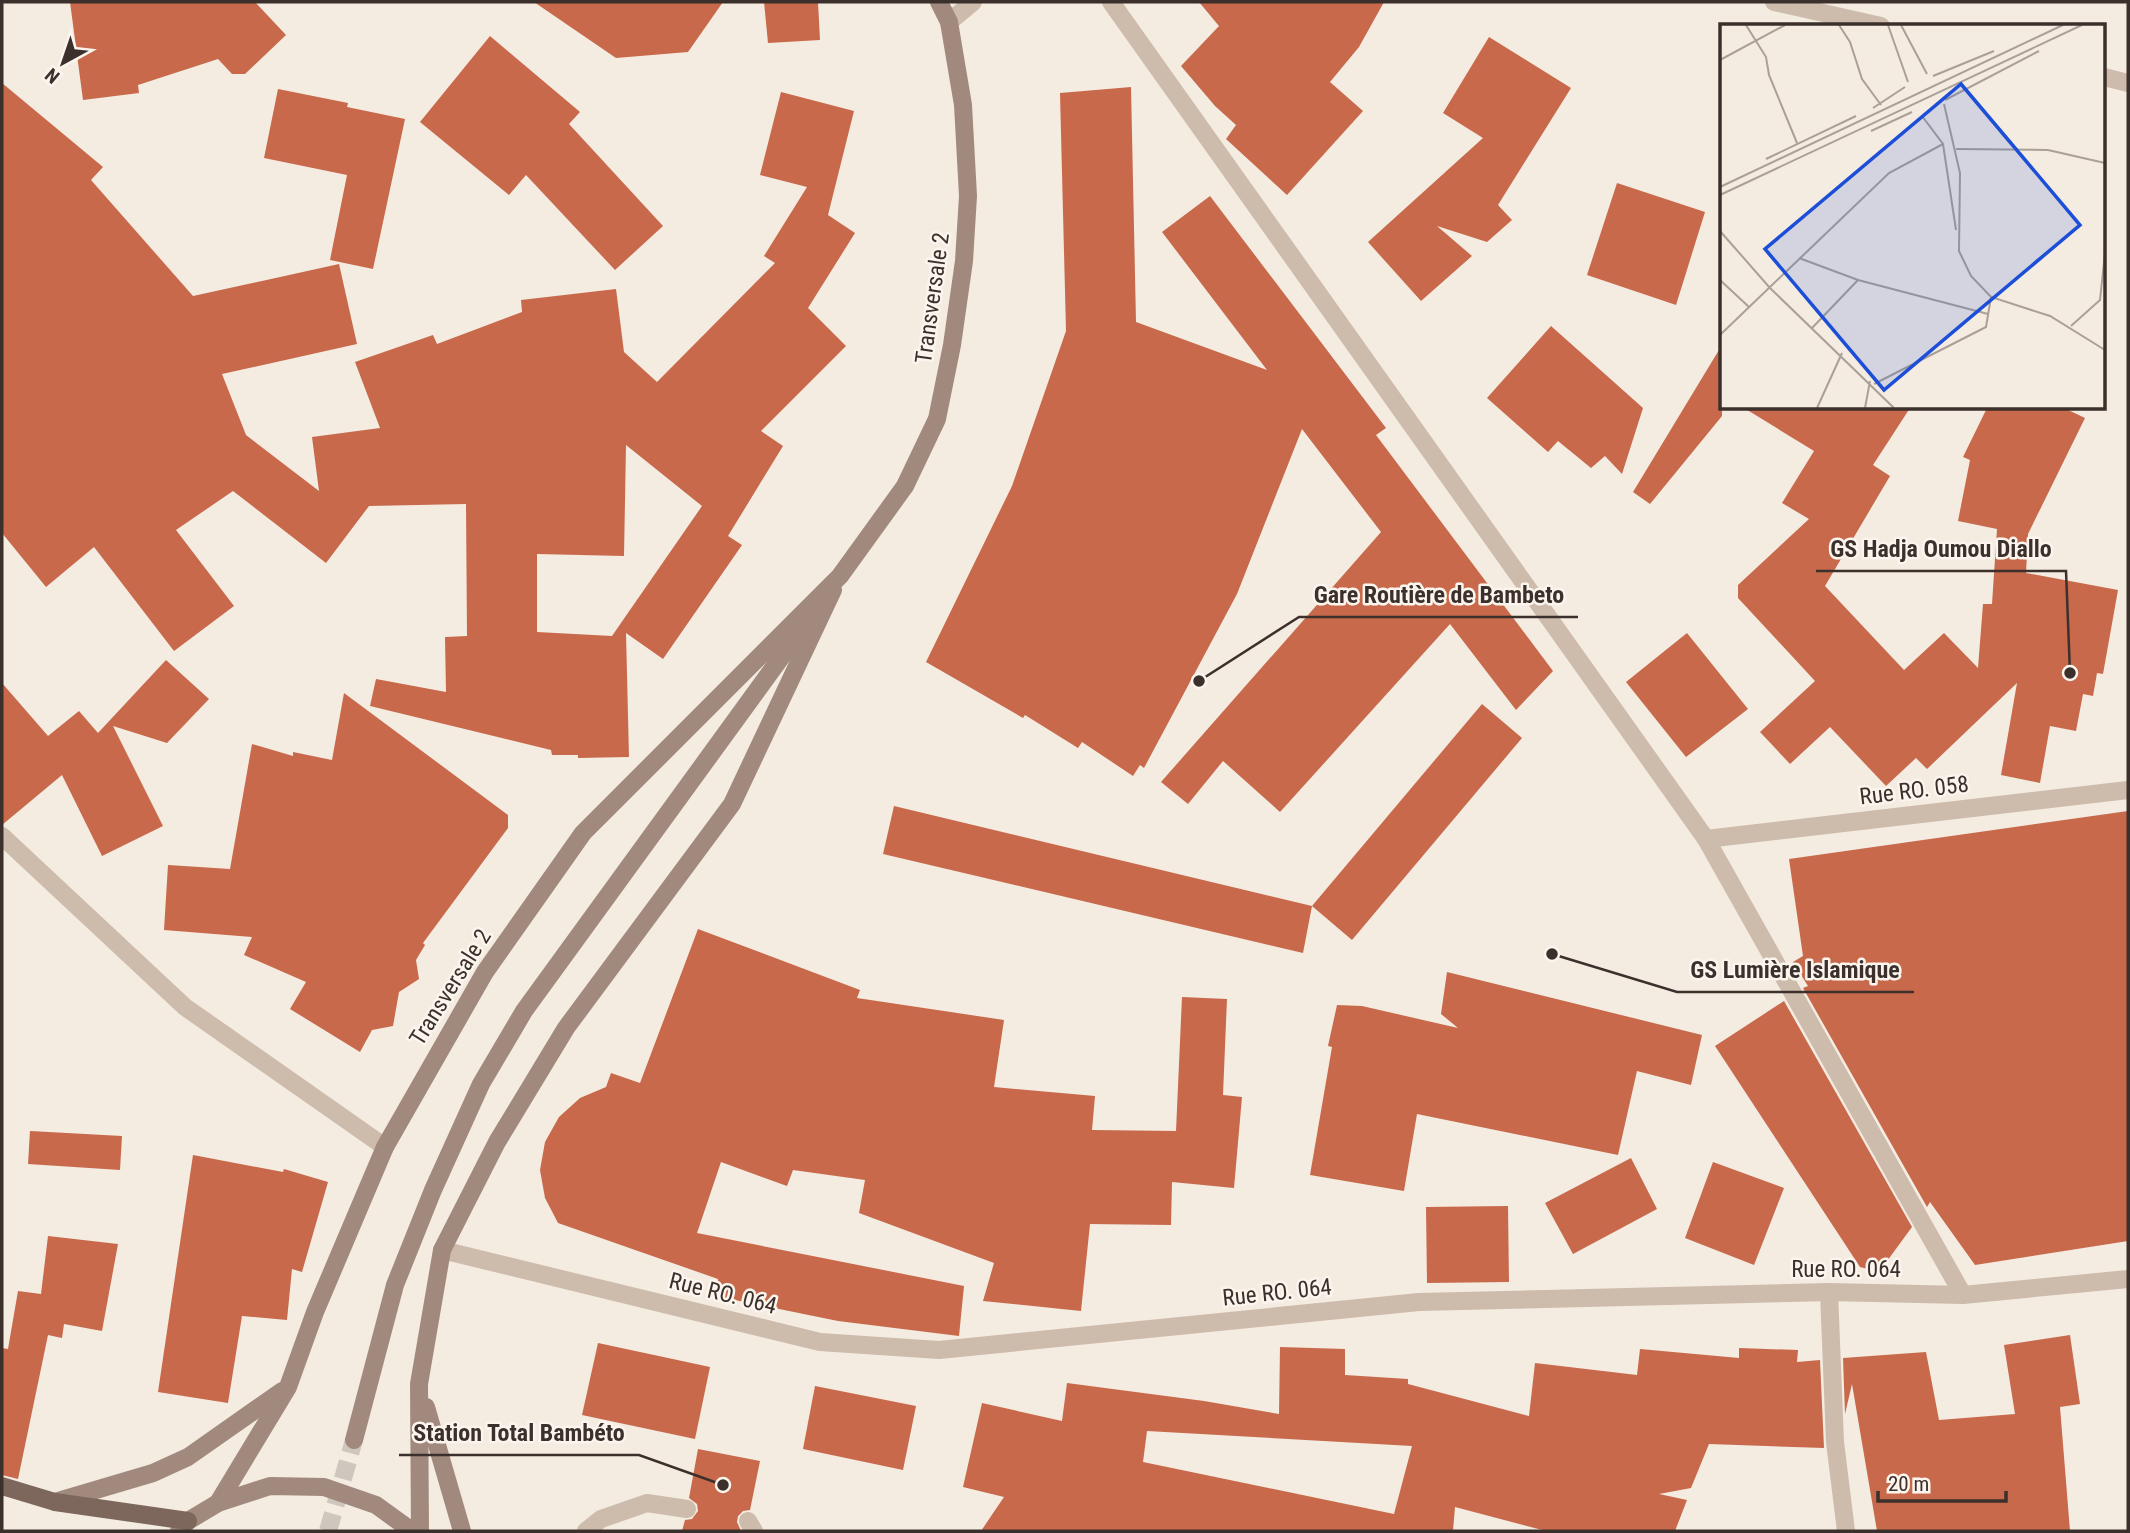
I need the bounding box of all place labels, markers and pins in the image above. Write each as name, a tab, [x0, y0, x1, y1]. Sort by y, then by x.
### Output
callout: GS Hadja Oumou Diallo	[1816, 526, 2066, 571]
callout: Gare Routière de Bambeto	[1299, 572, 1578, 617]
callout: GS Lumière Islamique	[1677, 947, 1914, 992]
callout: Station Total Bambéto	[399, 1410, 639, 1455]

